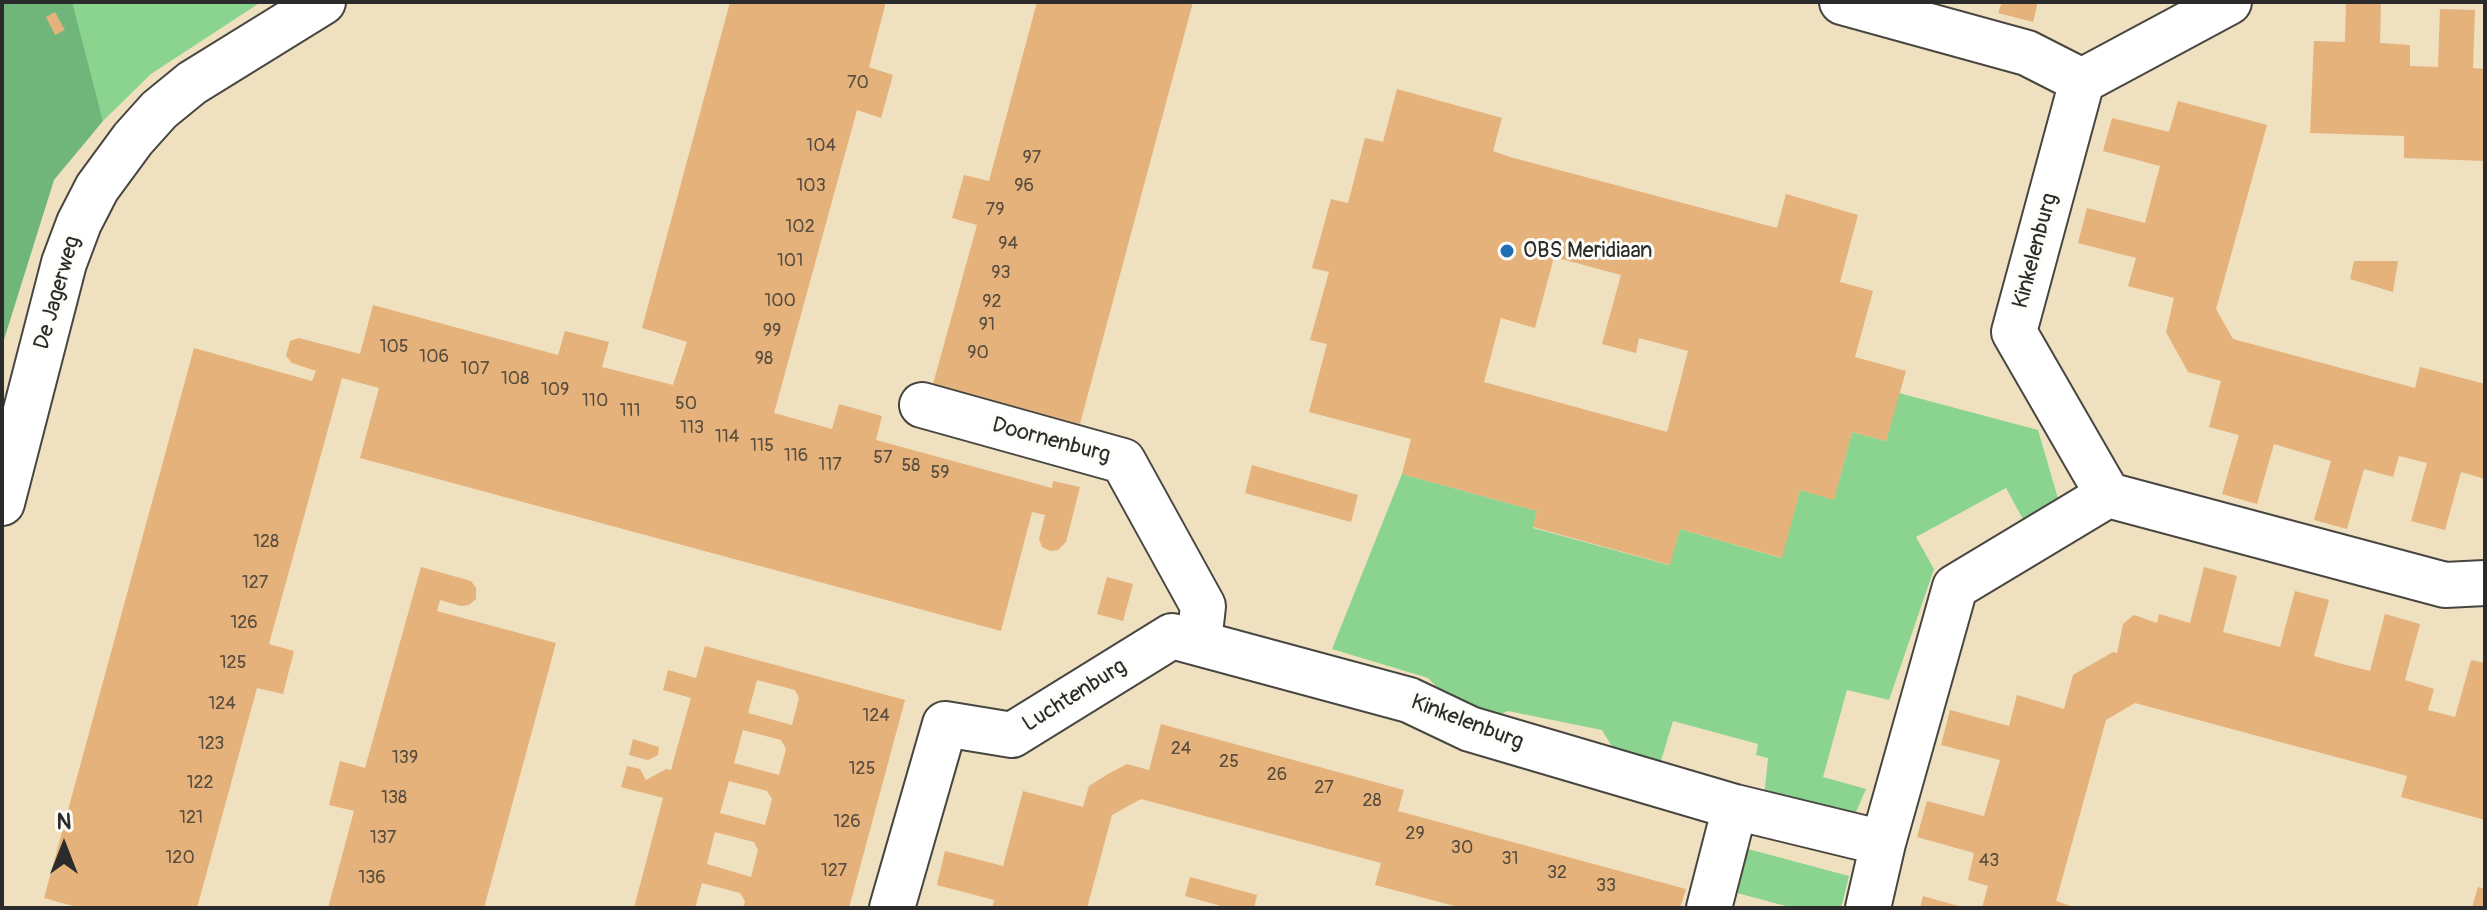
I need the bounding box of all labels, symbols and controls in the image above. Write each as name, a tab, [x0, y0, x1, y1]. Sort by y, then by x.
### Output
house number: 70	[847, 72, 869, 94]
house number: 104	[806, 135, 836, 157]
house number: 97	[1023, 147, 1041, 169]
house number: 103	[796, 175, 826, 197]
house number: 96	[1014, 175, 1034, 197]
street label: Kinkelenburg	[2008, 190, 2064, 312]
house number: 79	[986, 199, 1004, 221]
house number: 102	[785, 216, 815, 238]
street label: De Jagerweg	[29, 233, 87, 353]
house number: 94	[998, 233, 1018, 255]
place label: OBS Meridiaan	[1523, 238, 1652, 264]
marker: OBS Meridiaan	[1498, 242, 1516, 260]
house number: 101	[777, 250, 803, 272]
house number: 93	[991, 262, 1011, 284]
house number: 100	[764, 290, 796, 312]
house number: 92	[982, 291, 1002, 313]
house number: 91	[979, 314, 995, 336]
house number: 99	[763, 320, 781, 342]
house number: 105	[379, 336, 409, 358]
house number: 90	[967, 342, 989, 364]
house number: 106	[419, 346, 449, 368]
house number: 98	[755, 348, 773, 370]
house number: 107	[461, 358, 489, 380]
house number: 108	[501, 368, 529, 390]
house number: 109	[541, 379, 569, 401]
house number: 110	[582, 390, 608, 412]
house number: 50	[675, 393, 697, 415]
house number: 111	[619, 400, 641, 422]
street label: Doornenburg	[989, 413, 1113, 469]
house number: 113	[680, 417, 704, 439]
house number: 114	[715, 426, 739, 448]
house number: 115	[750, 435, 774, 457]
house number: 116	[784, 445, 808, 467]
house number: 57	[873, 447, 893, 469]
house number: 117	[818, 454, 842, 476]
house number: 58	[902, 455, 920, 477]
house number: 59	[930, 462, 950, 484]
house number: 128	[253, 531, 279, 553]
house number: 127	[242, 572, 268, 594]
house number: 126	[230, 612, 258, 634]
house number: 125	[220, 652, 246, 674]
street label: Luchtenburg	[1018, 654, 1132, 738]
street label: Kinkelenburg	[1407, 689, 1527, 757]
house number: 124	[208, 693, 236, 715]
house number: 124	[862, 705, 890, 727]
house number: 123	[198, 733, 224, 755]
house number: 24	[1171, 738, 1191, 760]
house number: 139	[392, 747, 418, 769]
house number: 25	[1219, 751, 1239, 773]
house number: 125	[849, 758, 875, 780]
house number: 26	[1267, 764, 1287, 786]
house number: 122	[186, 772, 214, 794]
house number: 27	[1314, 777, 1334, 799]
house number: 138	[381, 787, 407, 809]
house number: 28	[1362, 790, 1382, 812]
north arrow	[24, 806, 104, 886]
house number: 121	[179, 807, 203, 829]
text: N	[57, 808, 71, 836]
house number: 126	[833, 811, 861, 833]
house number: 29	[1405, 823, 1425, 845]
house number: 137	[370, 827, 396, 849]
house number: 30	[1451, 837, 1473, 859]
house number: 120	[165, 847, 195, 869]
house number: 31	[1501, 848, 1519, 870]
house number: 43	[1979, 850, 1999, 872]
house number: 127	[821, 860, 847, 882]
house number: 32	[1547, 862, 1567, 884]
house number: 136	[358, 867, 386, 889]
house number: 33	[1596, 875, 1616, 897]

